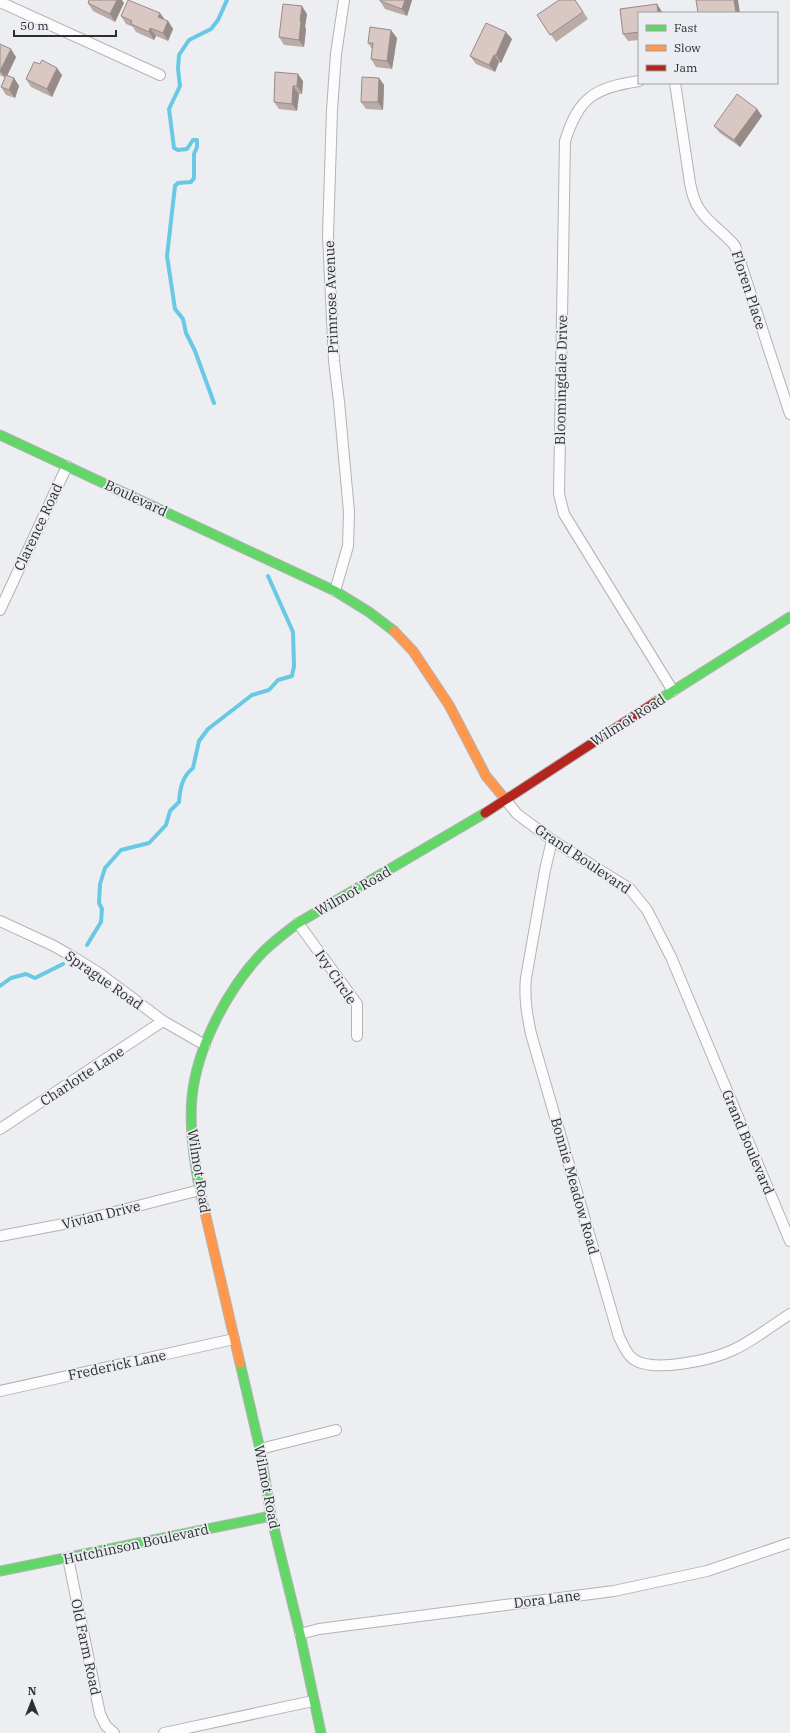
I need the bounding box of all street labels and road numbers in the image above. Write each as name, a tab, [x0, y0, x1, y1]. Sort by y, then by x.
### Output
street label: Primrose Avenue	[320, 240, 342, 354]
street label: Floren Place	[728, 248, 770, 332]
street label: Bloomingdale Drive	[551, 315, 571, 445]
street label: Boulevard	[102, 476, 171, 521]
street label: Clarence Road	[10, 480, 66, 574]
street label: Wilmot Road	[587, 690, 669, 750]
street label: Grand Boulevard	[532, 820, 635, 898]
street label: Wilmot Road	[312, 862, 395, 920]
street label: Ivy Circle	[311, 946, 361, 1008]
street label: Sprague Road	[62, 947, 147, 1014]
street label: Charlotte Lane	[37, 1042, 127, 1110]
street label: Grand Boulevard	[718, 1087, 778, 1197]
street label: Bonnie Meadow Road	[547, 1115, 603, 1257]
street label: Wilmot Road	[183, 1128, 215, 1215]
street label: Vivian Drive	[60, 1197, 142, 1233]
street label: Frederick Lane	[66, 1346, 168, 1384]
street label: Wilmot Road	[250, 1444, 284, 1531]
street label: Hutchinson Boulevard	[62, 1520, 211, 1568]
street label: Dora Lane	[513, 1586, 581, 1612]
street label: Old Farm Road	[67, 1597, 105, 1697]

